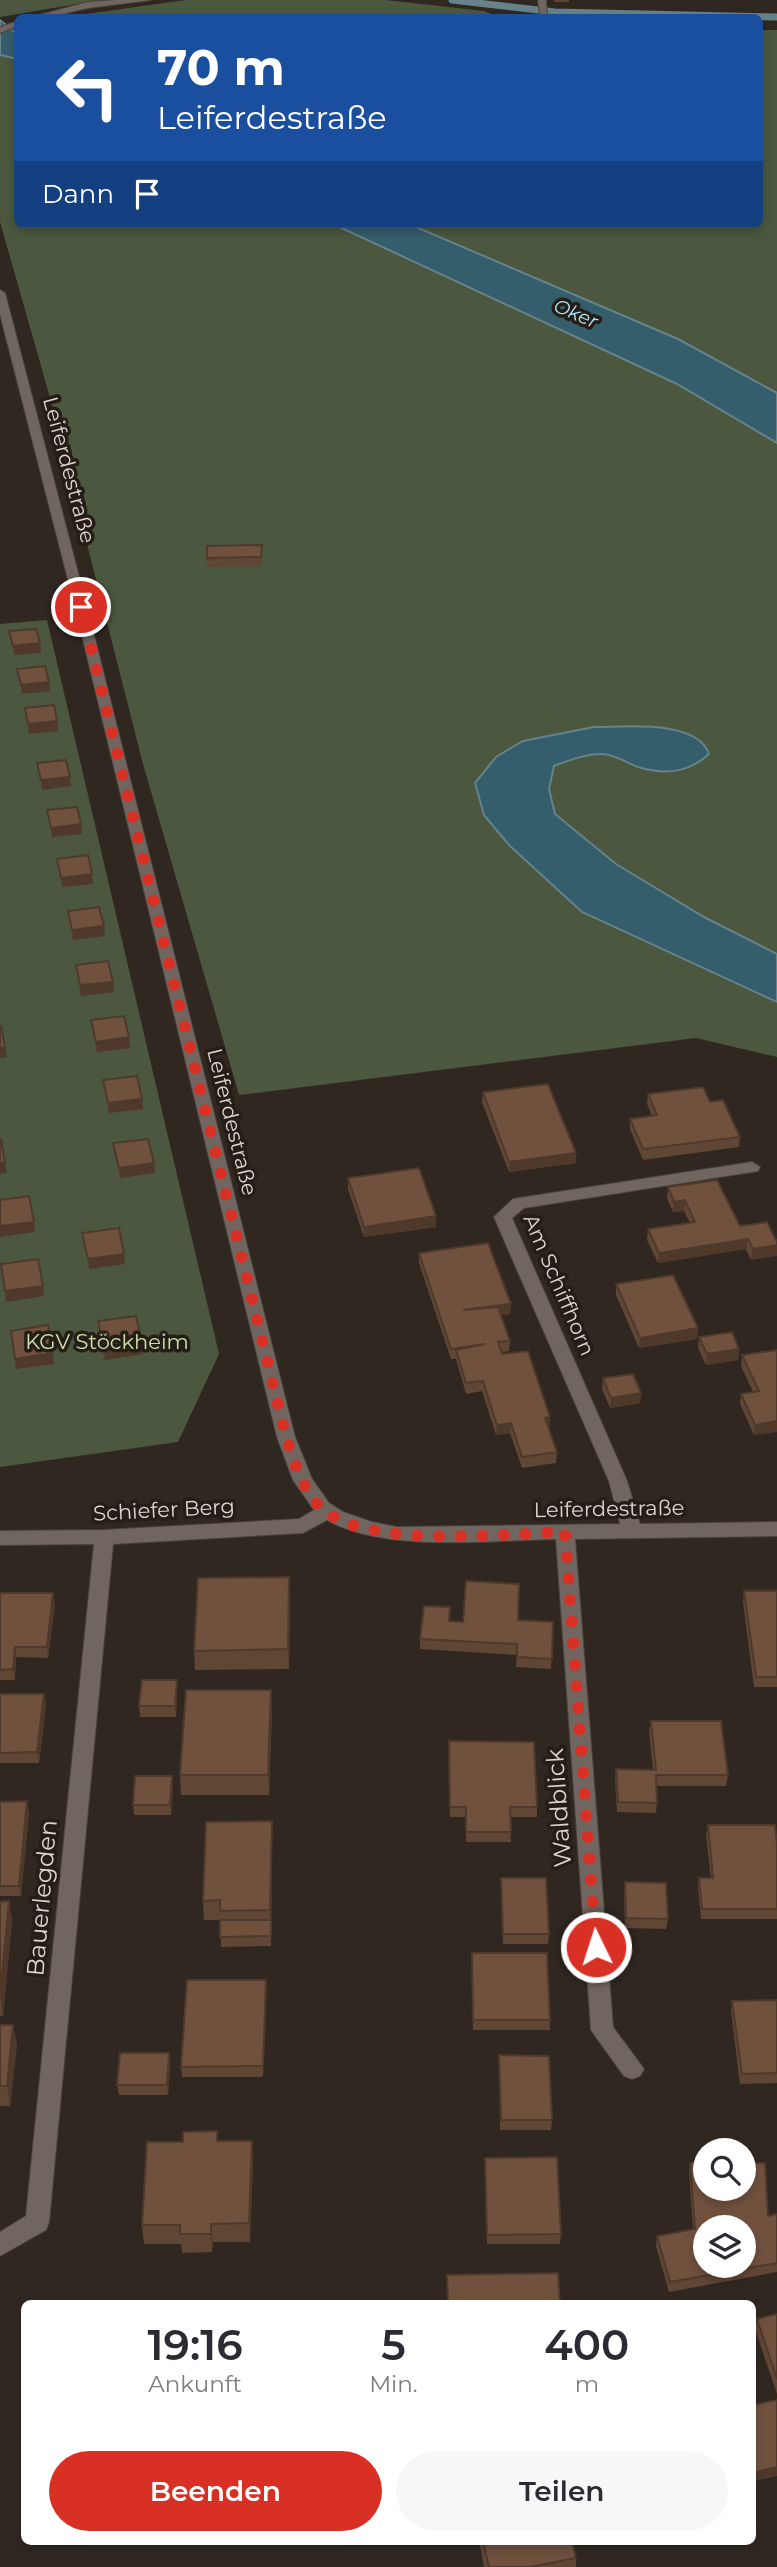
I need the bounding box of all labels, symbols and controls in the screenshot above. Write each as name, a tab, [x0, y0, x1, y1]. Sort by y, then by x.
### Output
text: 70 m	[157, 38, 285, 97]
icon: left	[42, 42, 133, 133]
text: Leiferdestraße	[157, 98, 387, 137]
icon: arrive	[128, 175, 166, 213]
text: Dann	[42, 178, 114, 210]
water label: Oker	[550, 294, 602, 333]
street label: Leiferdestraße	[38, 394, 101, 546]
pin	[51, 577, 111, 637]
icon: arrive	[62, 588, 100, 626]
street label: Leiferdestraße	[202, 1046, 263, 1198]
street label: Am Schiffhorn	[518, 1210, 601, 1359]
park label: KGV Stöckheim	[25, 1329, 189, 1354]
street label: Schiefer Berg	[93, 1493, 235, 1526]
street label: Leiferdestraße	[533, 1495, 685, 1522]
street label: Waldblick	[540, 1747, 577, 1868]
street label: Bauerlegden	[20, 1819, 63, 1977]
position arrow	[559, 1910, 633, 1984]
map controls	[693, 2138, 756, 2278]
button: search	[693, 2138, 756, 2201]
button: layers	[693, 2215, 756, 2278]
text: 19:16	[148, 2319, 243, 2371]
text: 5	[381, 2319, 406, 2371]
text: 400	[544, 2319, 629, 2371]
text: Ankunft	[148, 2370, 242, 2398]
text: Min.	[369, 2370, 418, 2398]
text: m	[575, 2370, 599, 2398]
button: Beenden	[49, 2451, 382, 2531]
button: Teilen	[396, 2451, 728, 2531]

